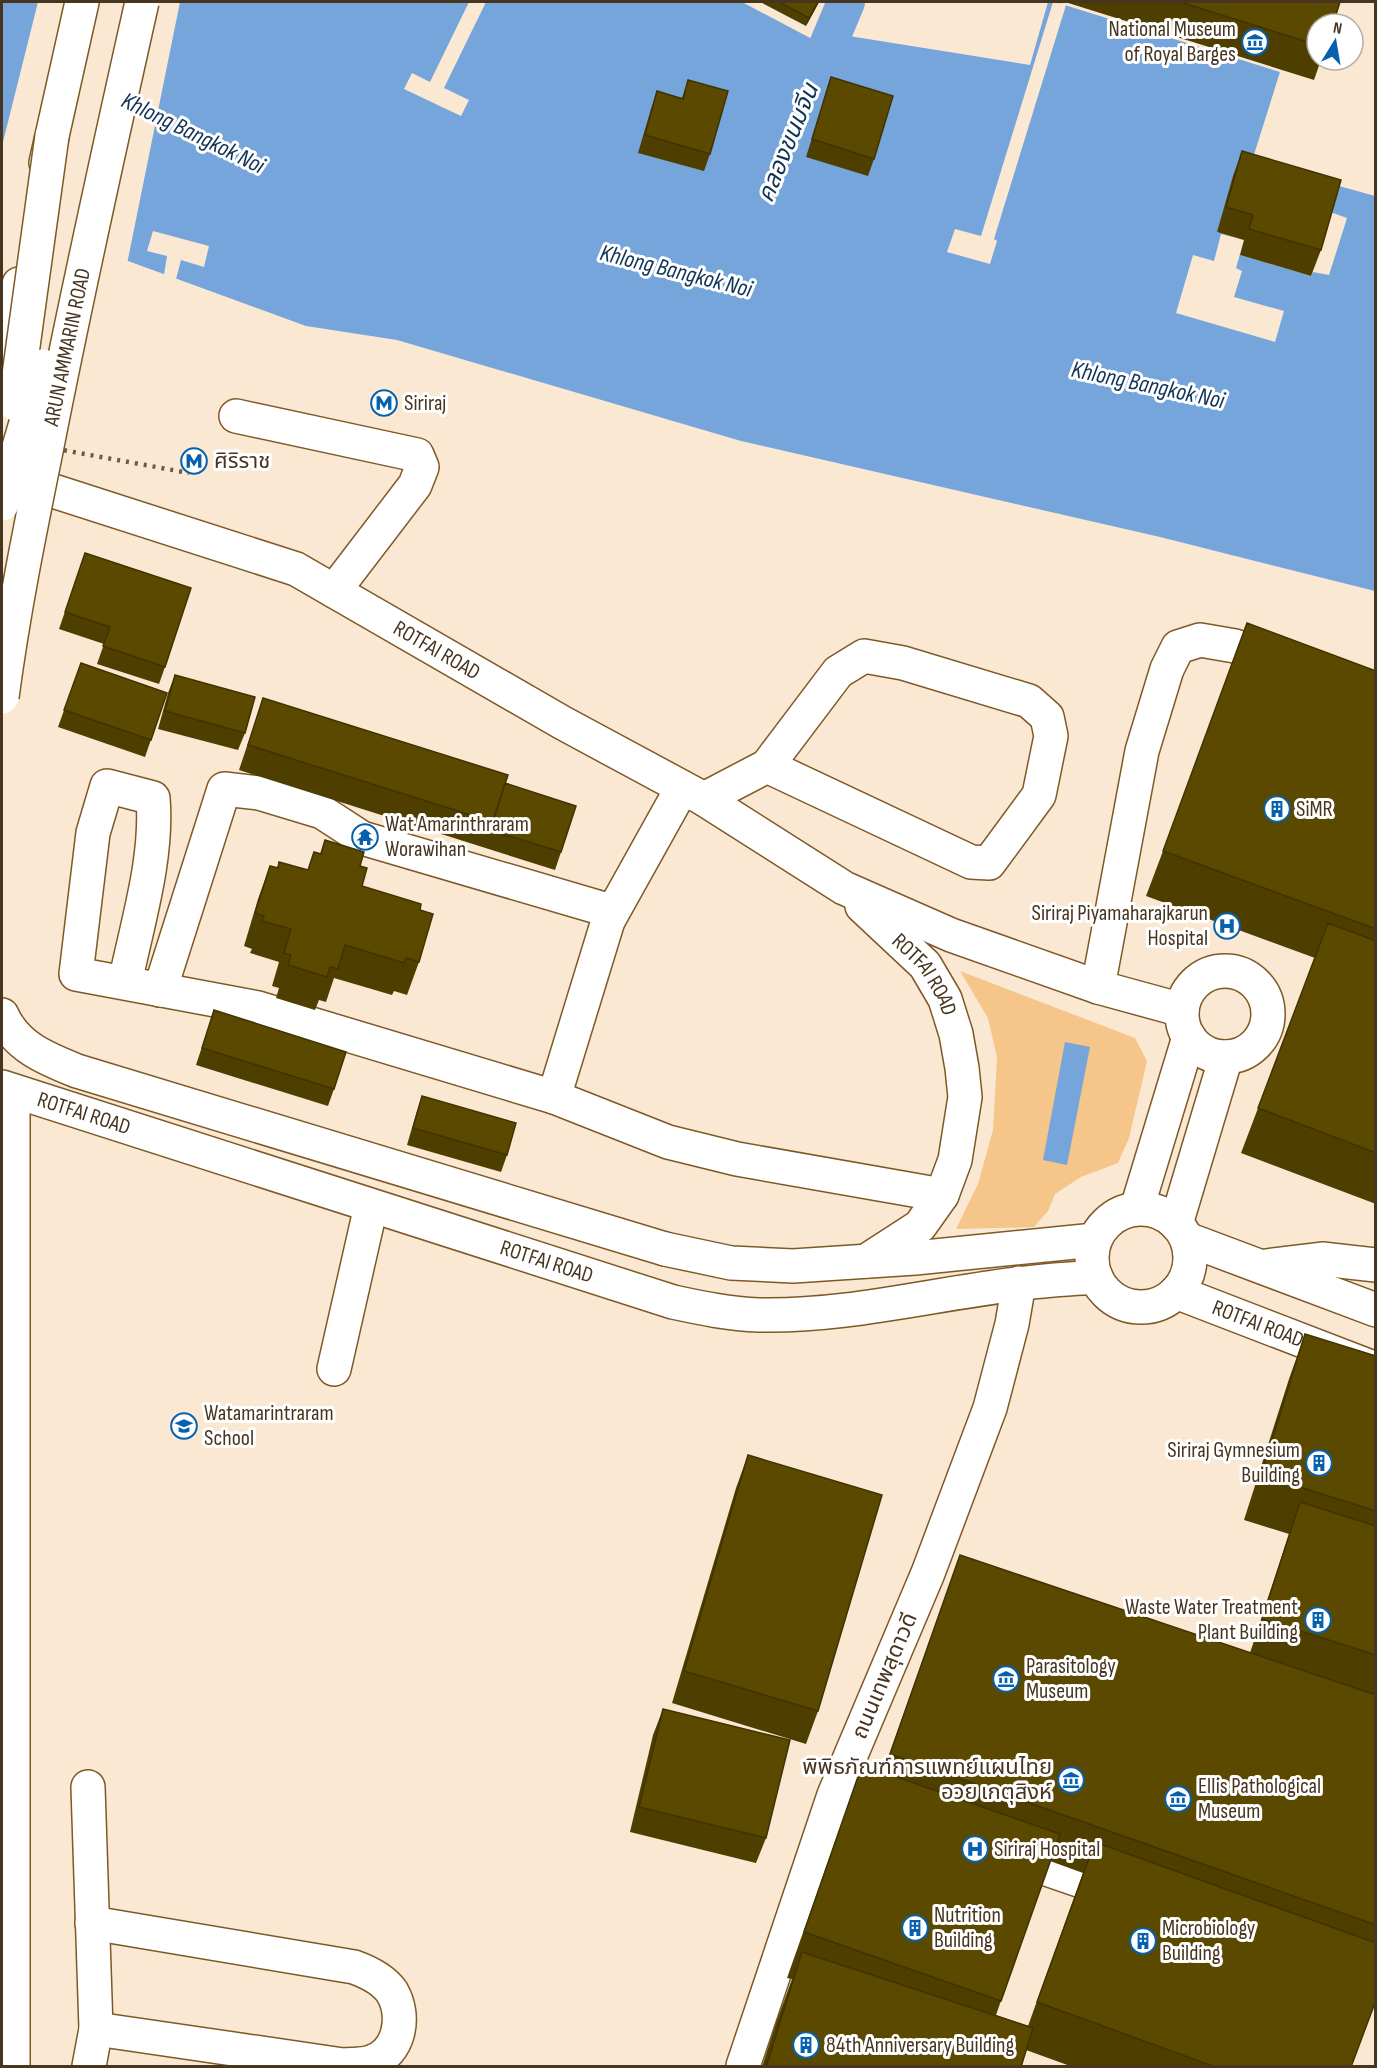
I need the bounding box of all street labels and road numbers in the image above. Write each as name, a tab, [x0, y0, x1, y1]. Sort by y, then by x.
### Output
street label: ARUN AMMARIN ROAD	[38, 266, 97, 429]
street label: ROTFAI ROAD	[388, 615, 485, 686]
street label: ROTFAI ROAD	[886, 928, 963, 1019]
street label: ROTFAI ROAD	[34, 1086, 134, 1141]
street label: ROTFAI ROAD	[497, 1234, 597, 1289]
street label: ROTFAI ROAD	[1208, 1294, 1308, 1353]
street label: ถนนเทพสุดาวดี	[846, 1609, 924, 1743]

